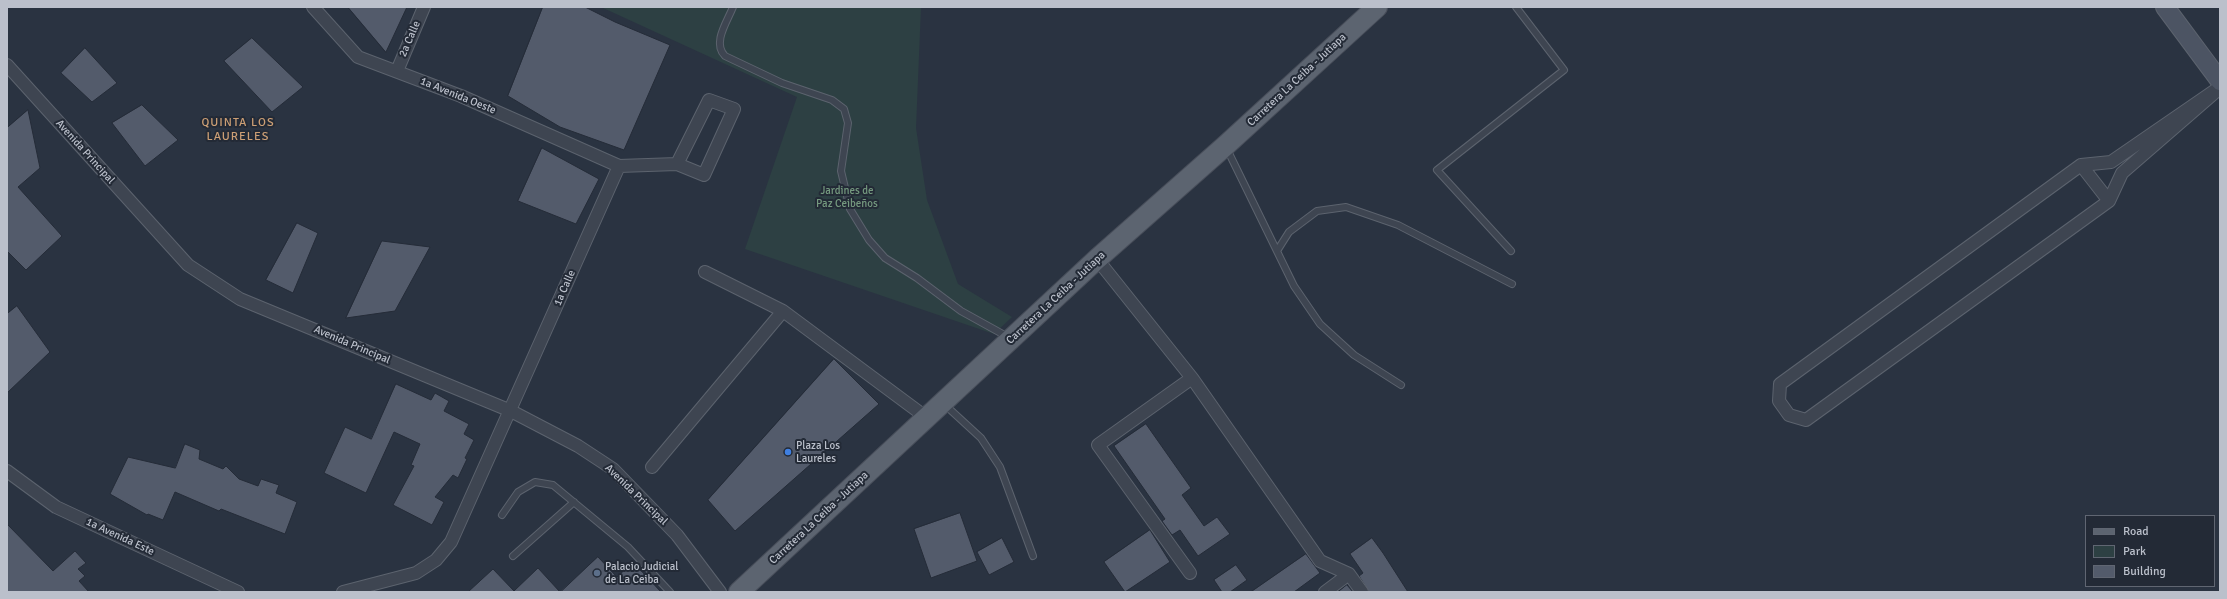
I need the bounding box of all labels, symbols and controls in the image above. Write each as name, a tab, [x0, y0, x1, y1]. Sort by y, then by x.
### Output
street label: 2a Calle	[397, 19, 423, 59]
street label: Carretera La Ceiba - Jutiapa	[1245, 31, 1349, 129]
street label: 1a Avenida Oeste	[418, 75, 498, 117]
district label: QUINTA LOS LAURELES	[201, 116, 275, 144]
street label: Avenida Principal	[53, 117, 117, 187]
park label: Jardines de Paz Ceibeños	[816, 184, 878, 210]
street label: Carretera La Ceiba - Jutiapa	[1004, 249, 1108, 347]
street label: 1a Calle	[551, 268, 579, 308]
street label: Avenida Principal	[312, 323, 392, 367]
place label: Plaza Los Laureles	[796, 439, 840, 465]
marker: Plaza Los Laureles	[783, 447, 793, 457]
street label: Avenida Principal	[602, 462, 670, 528]
street label: Carretera La Ceiba - Jutiapa	[767, 469, 871, 567]
street label: 1a Avenida Este	[84, 515, 156, 559]
legend	[2085, 515, 2215, 587]
text: Road	[2123, 524, 2149, 539]
text: Park	[2123, 544, 2146, 559]
place label: Palacio Judicial de La Ceiba	[605, 560, 679, 586]
text: Building	[2123, 564, 2166, 579]
marker: Palacio Judicial de La Ceiba	[592, 568, 602, 578]

